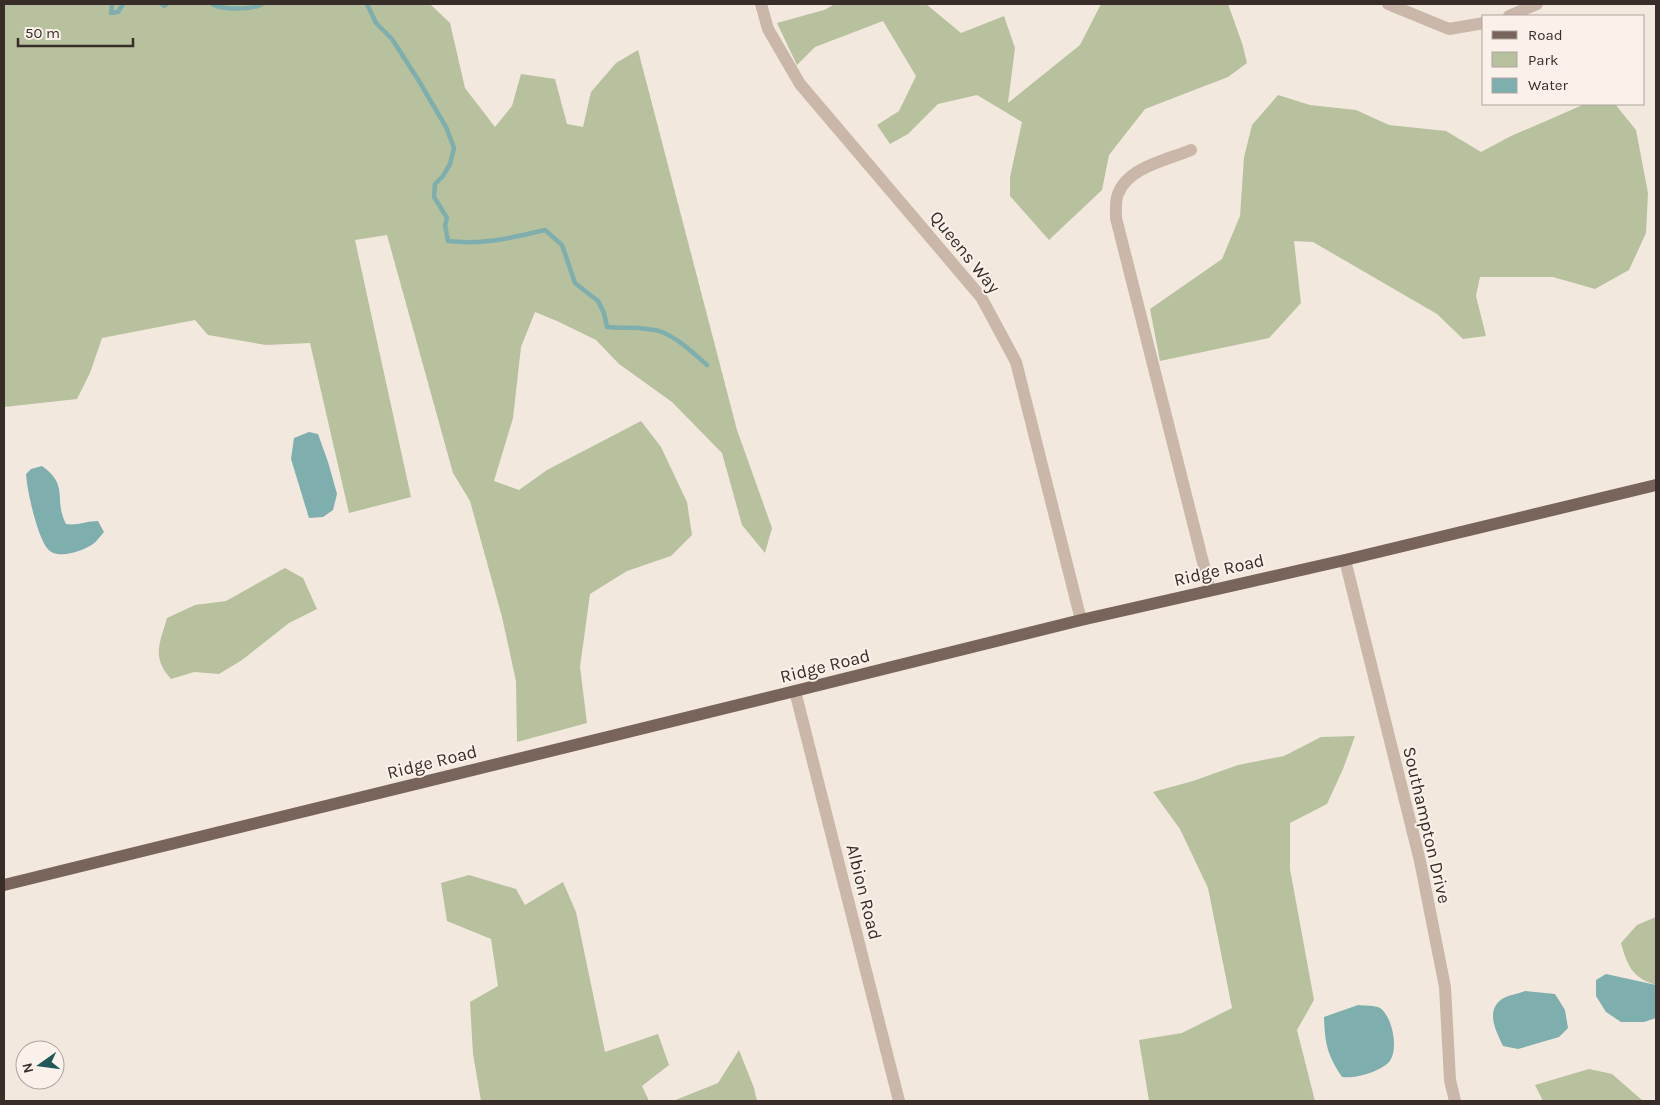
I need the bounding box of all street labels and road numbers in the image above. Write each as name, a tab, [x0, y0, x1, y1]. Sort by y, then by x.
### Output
street label: Queens Way	[925, 206, 1005, 298]
street label: Ridge Road	[1172, 549, 1266, 591]
street label: Ridge Road	[778, 644, 872, 688]
street label: Ridge Road	[385, 740, 479, 784]
street label: Southampton Drive	[1398, 744, 1456, 906]
street label: Albion Road	[841, 842, 887, 942]

